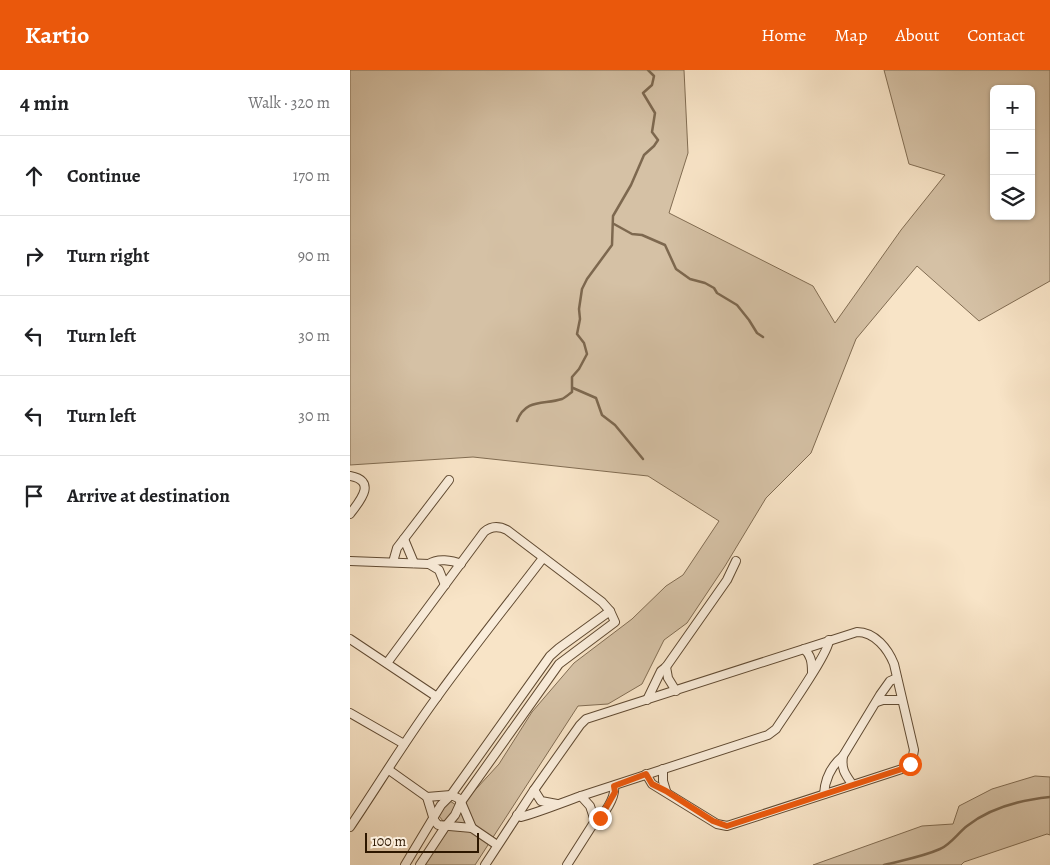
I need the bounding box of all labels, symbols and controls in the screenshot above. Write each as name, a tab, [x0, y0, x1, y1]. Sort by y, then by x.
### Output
text: Kartio	[25, 19, 89, 51]
text: Home	[761, 23, 806, 47]
text: Map	[834, 23, 867, 47]
text: About	[895, 23, 939, 47]
text: Contact	[967, 23, 1025, 47]
map controls	[990, 85, 1035, 220]
button: +	[990, 85, 1035, 130]
text: 4 min	[20, 89, 69, 117]
text: Walk · 320 m	[248, 92, 330, 114]
button: −	[990, 130, 1035, 175]
icon: ahead	[20, 162, 48, 190]
text: Continue	[67, 163, 141, 189]
text: 170 m	[293, 165, 330, 187]
button: layers	[990, 175, 1035, 220]
icon: right	[20, 242, 48, 270]
text: Turn right	[67, 243, 149, 269]
text: 90 m	[298, 245, 330, 267]
icon: left	[20, 322, 48, 350]
text: Turn left	[67, 323, 136, 349]
text: 30 m	[298, 325, 330, 347]
icon: left	[20, 402, 48, 430]
text: Turn left	[67, 403, 136, 429]
text: 30 m	[298, 405, 330, 427]
icon: arrive	[20, 482, 48, 510]
text: Arrive at destination	[67, 483, 230, 509]
route start	[899, 753, 922, 776]
route end	[589, 807, 612, 830]
scale bar	[365, 830, 479, 853]
text: 100 m	[372, 832, 406, 851]

